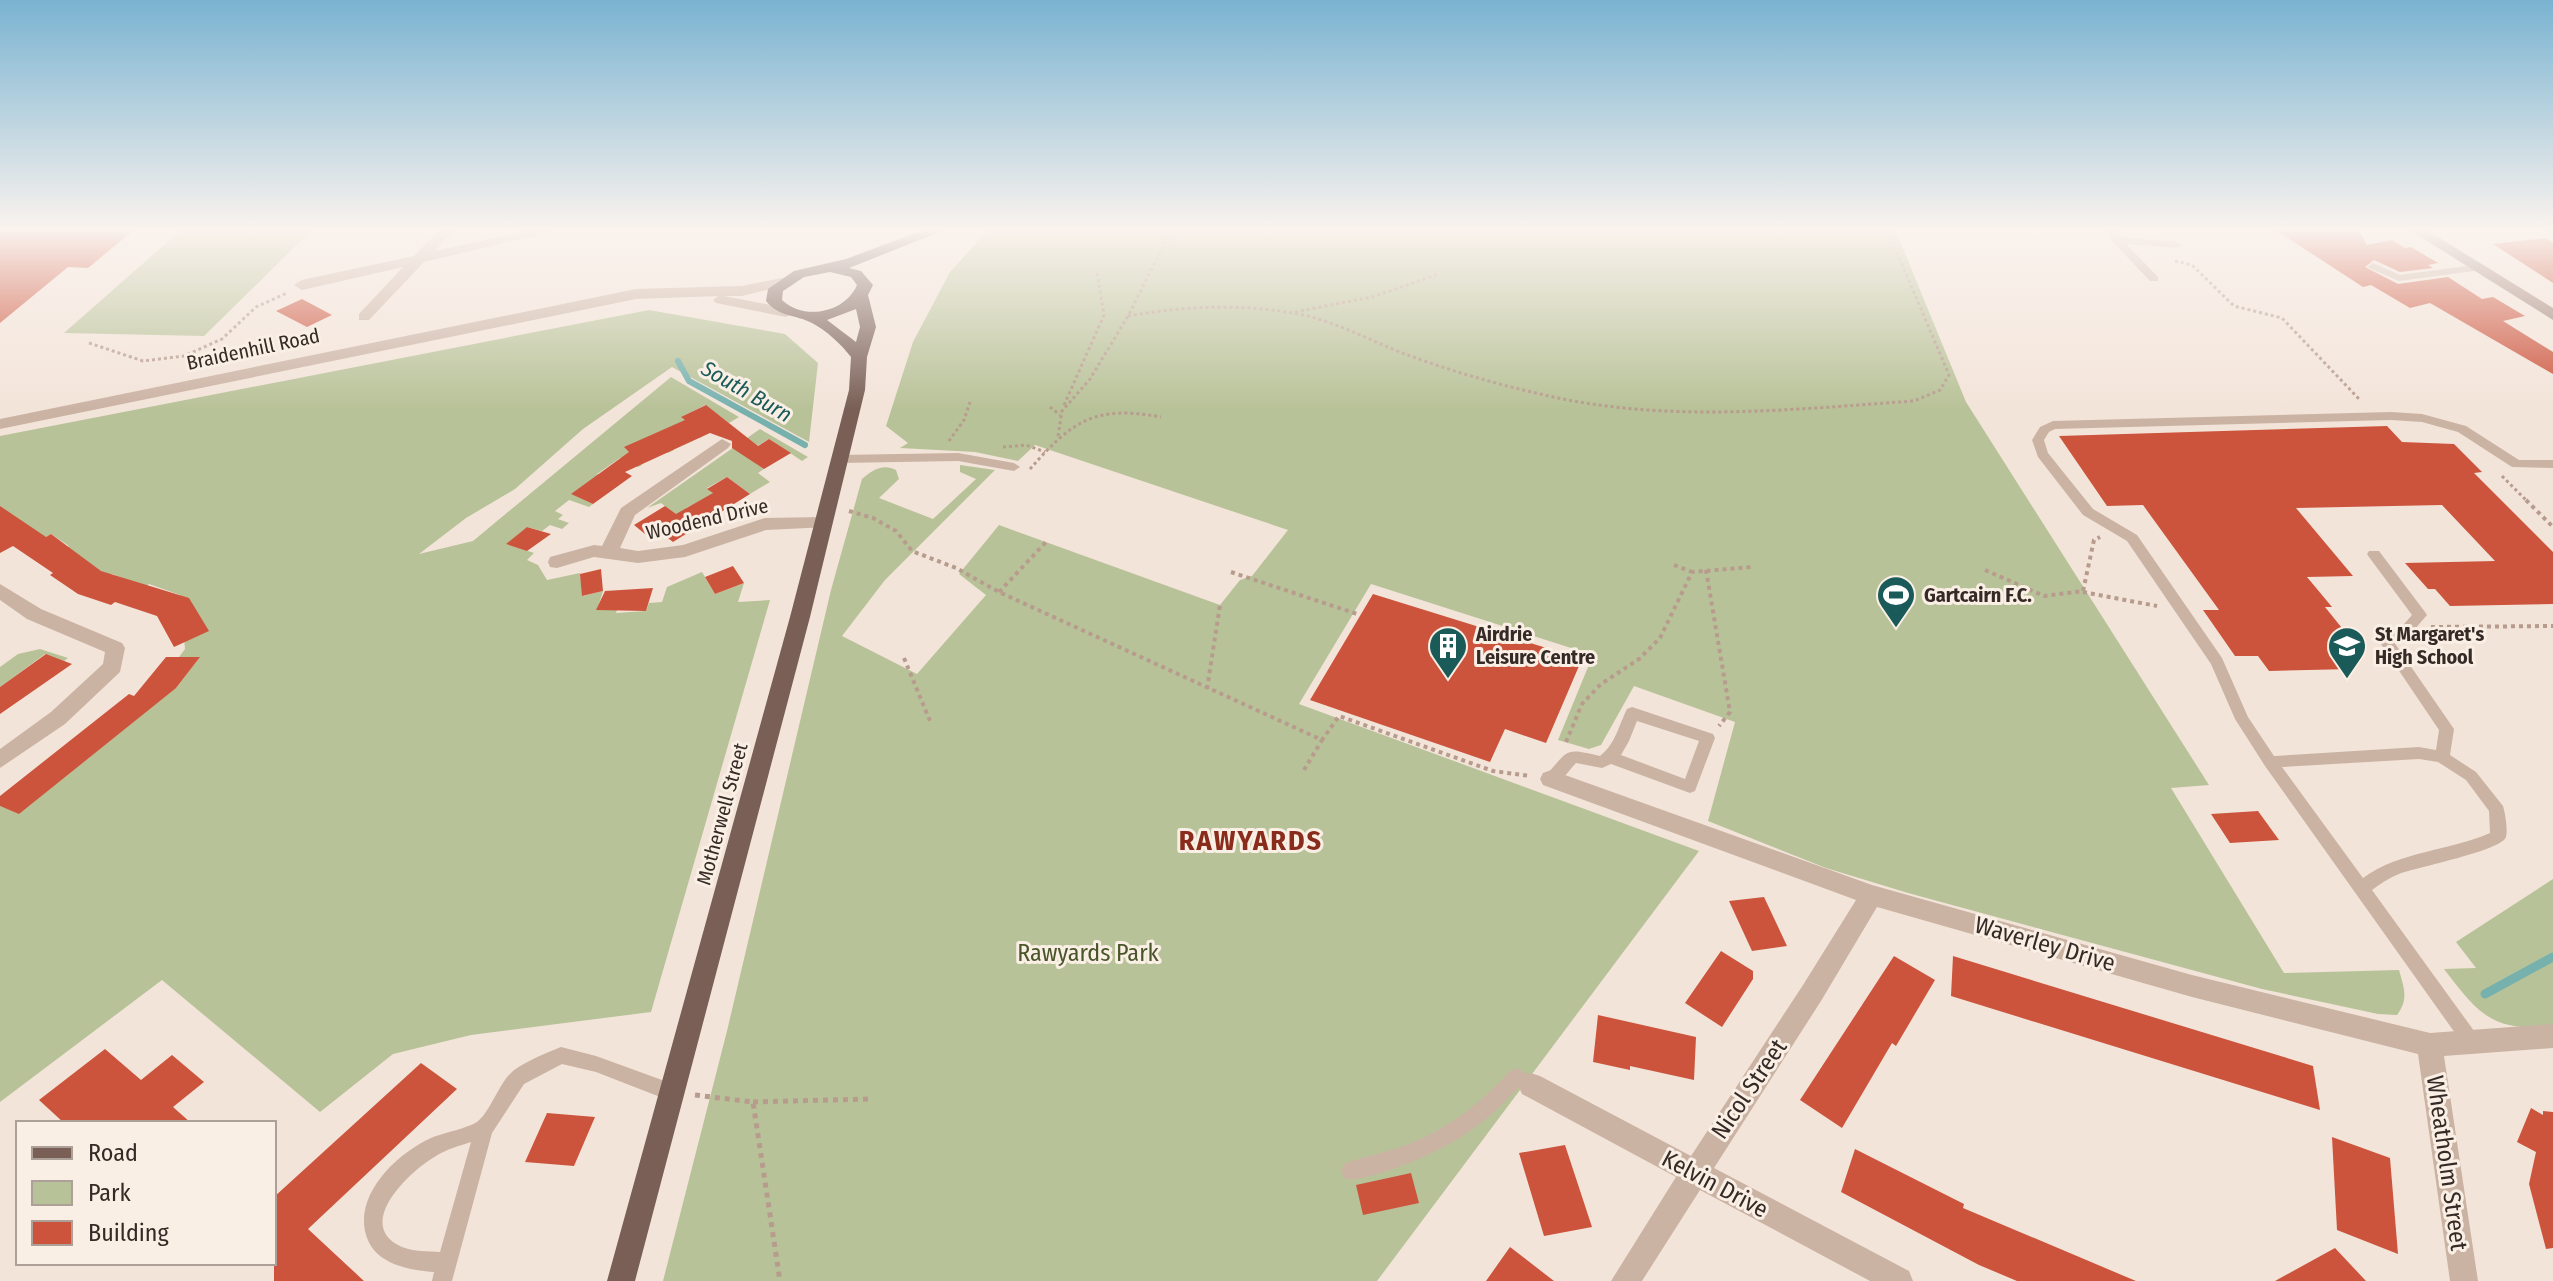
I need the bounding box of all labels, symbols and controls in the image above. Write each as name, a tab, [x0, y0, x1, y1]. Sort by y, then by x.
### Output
street label: Braidenhill Road	[184, 323, 322, 375]
water label: South Burn	[696, 354, 797, 428]
street label: Woodend Drive	[644, 493, 770, 545]
sports icon: Gartcairn F.C.	[1875, 574, 1917, 629]
place label: Gartcairn F.C.	[1924, 583, 2032, 607]
place label: Airdrie Leisure Centre	[1475, 622, 1595, 669]
place label: St Margaret's High School	[2375, 622, 2484, 669]
building icon: Airdrie Leisure Centre	[1427, 625, 1469, 680]
school or university icon: St Margaret's High School	[2326, 625, 2368, 680]
street label: Motherwell Street	[692, 740, 753, 888]
district label: RAWYARDS	[1179, 824, 1323, 857]
street label: Waverley Drive	[1972, 911, 2118, 977]
park label: Rawyards Park	[1017, 939, 1160, 967]
street label: Nicol Street	[1706, 1034, 1793, 1144]
street label: Wheatholm Street	[2421, 1074, 2473, 1253]
legend	[16, 1121, 276, 1265]
text: Road	[88, 1139, 138, 1167]
street label: Kelvin Drive	[1657, 1144, 1773, 1224]
text: Park	[88, 1179, 131, 1207]
text: Building	[88, 1219, 170, 1247]

